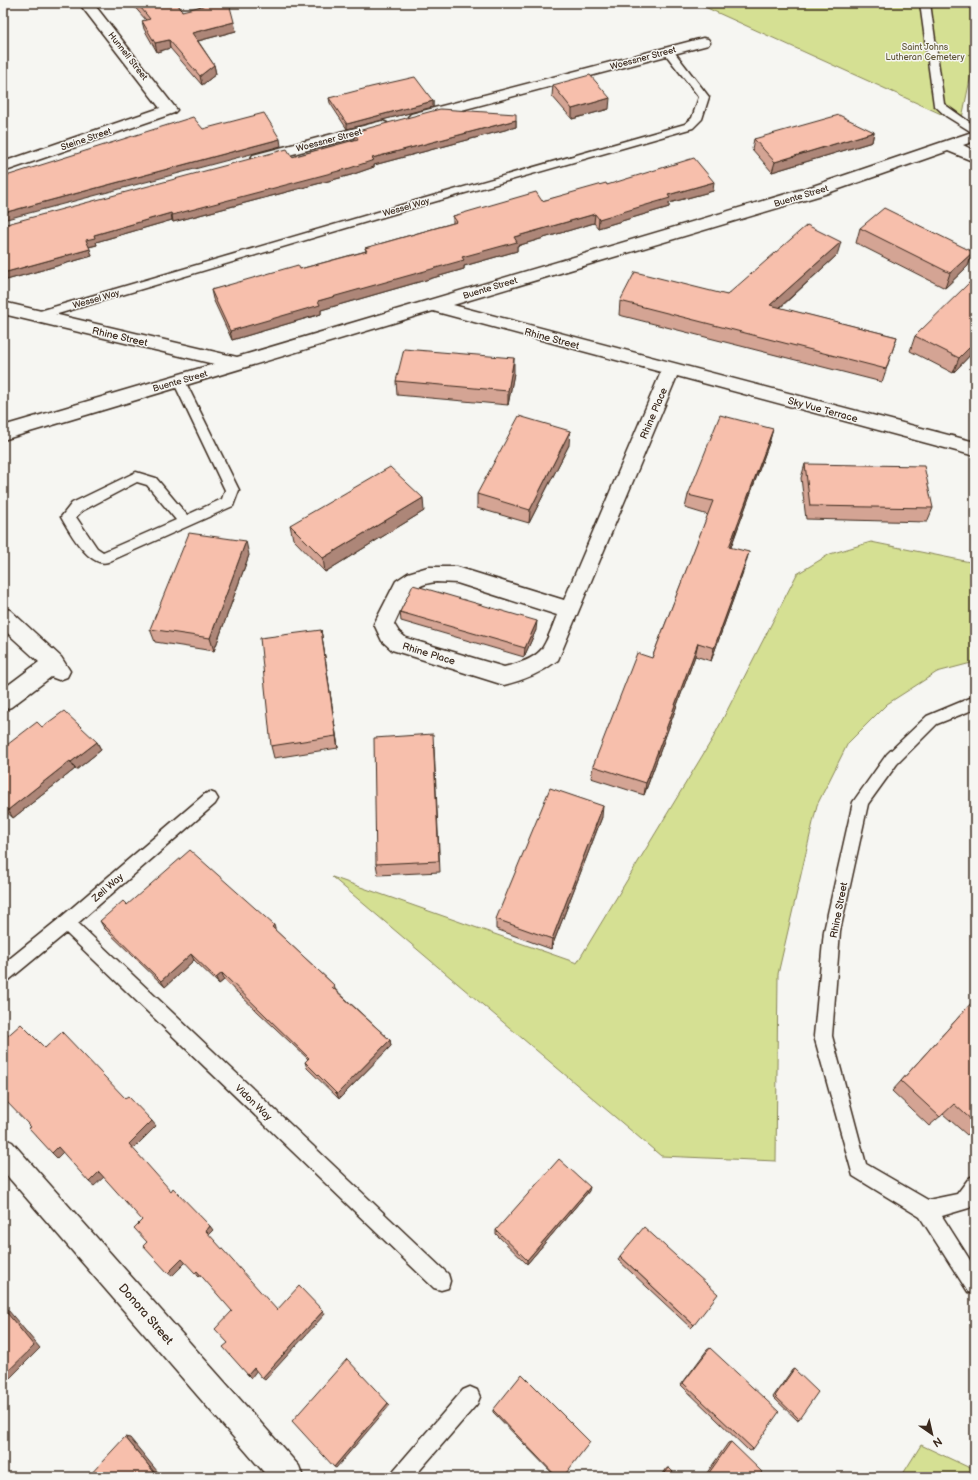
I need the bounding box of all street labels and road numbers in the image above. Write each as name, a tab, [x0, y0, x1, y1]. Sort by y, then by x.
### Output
street label: Hunnell Street	[105, 30, 150, 83]
street label: Woessner Street	[609, 44, 677, 73]
street label: Steine Street	[59, 126, 113, 153]
street label: Woessner Street	[295, 126, 363, 155]
street label: Buente Street	[773, 183, 830, 210]
street label: Wessel Way	[381, 195, 432, 219]
street label: Buente Street	[462, 275, 519, 302]
street label: Wessel Way	[71, 287, 122, 311]
street label: Rhine Street	[91, 325, 149, 349]
street label: Rhine Street	[523, 326, 581, 352]
street label: Buente Street	[152, 368, 209, 395]
street label: Rhine Place	[638, 386, 670, 441]
street label: Sky Vue Terrace	[786, 395, 859, 425]
street label: Rhine Place	[401, 640, 457, 668]
street label: Zell Way	[89, 871, 126, 905]
street label: Rhine Street	[828, 881, 850, 939]
street label: Vidon Way	[232, 1082, 275, 1124]
street label: Donora Street	[115, 1281, 176, 1348]

